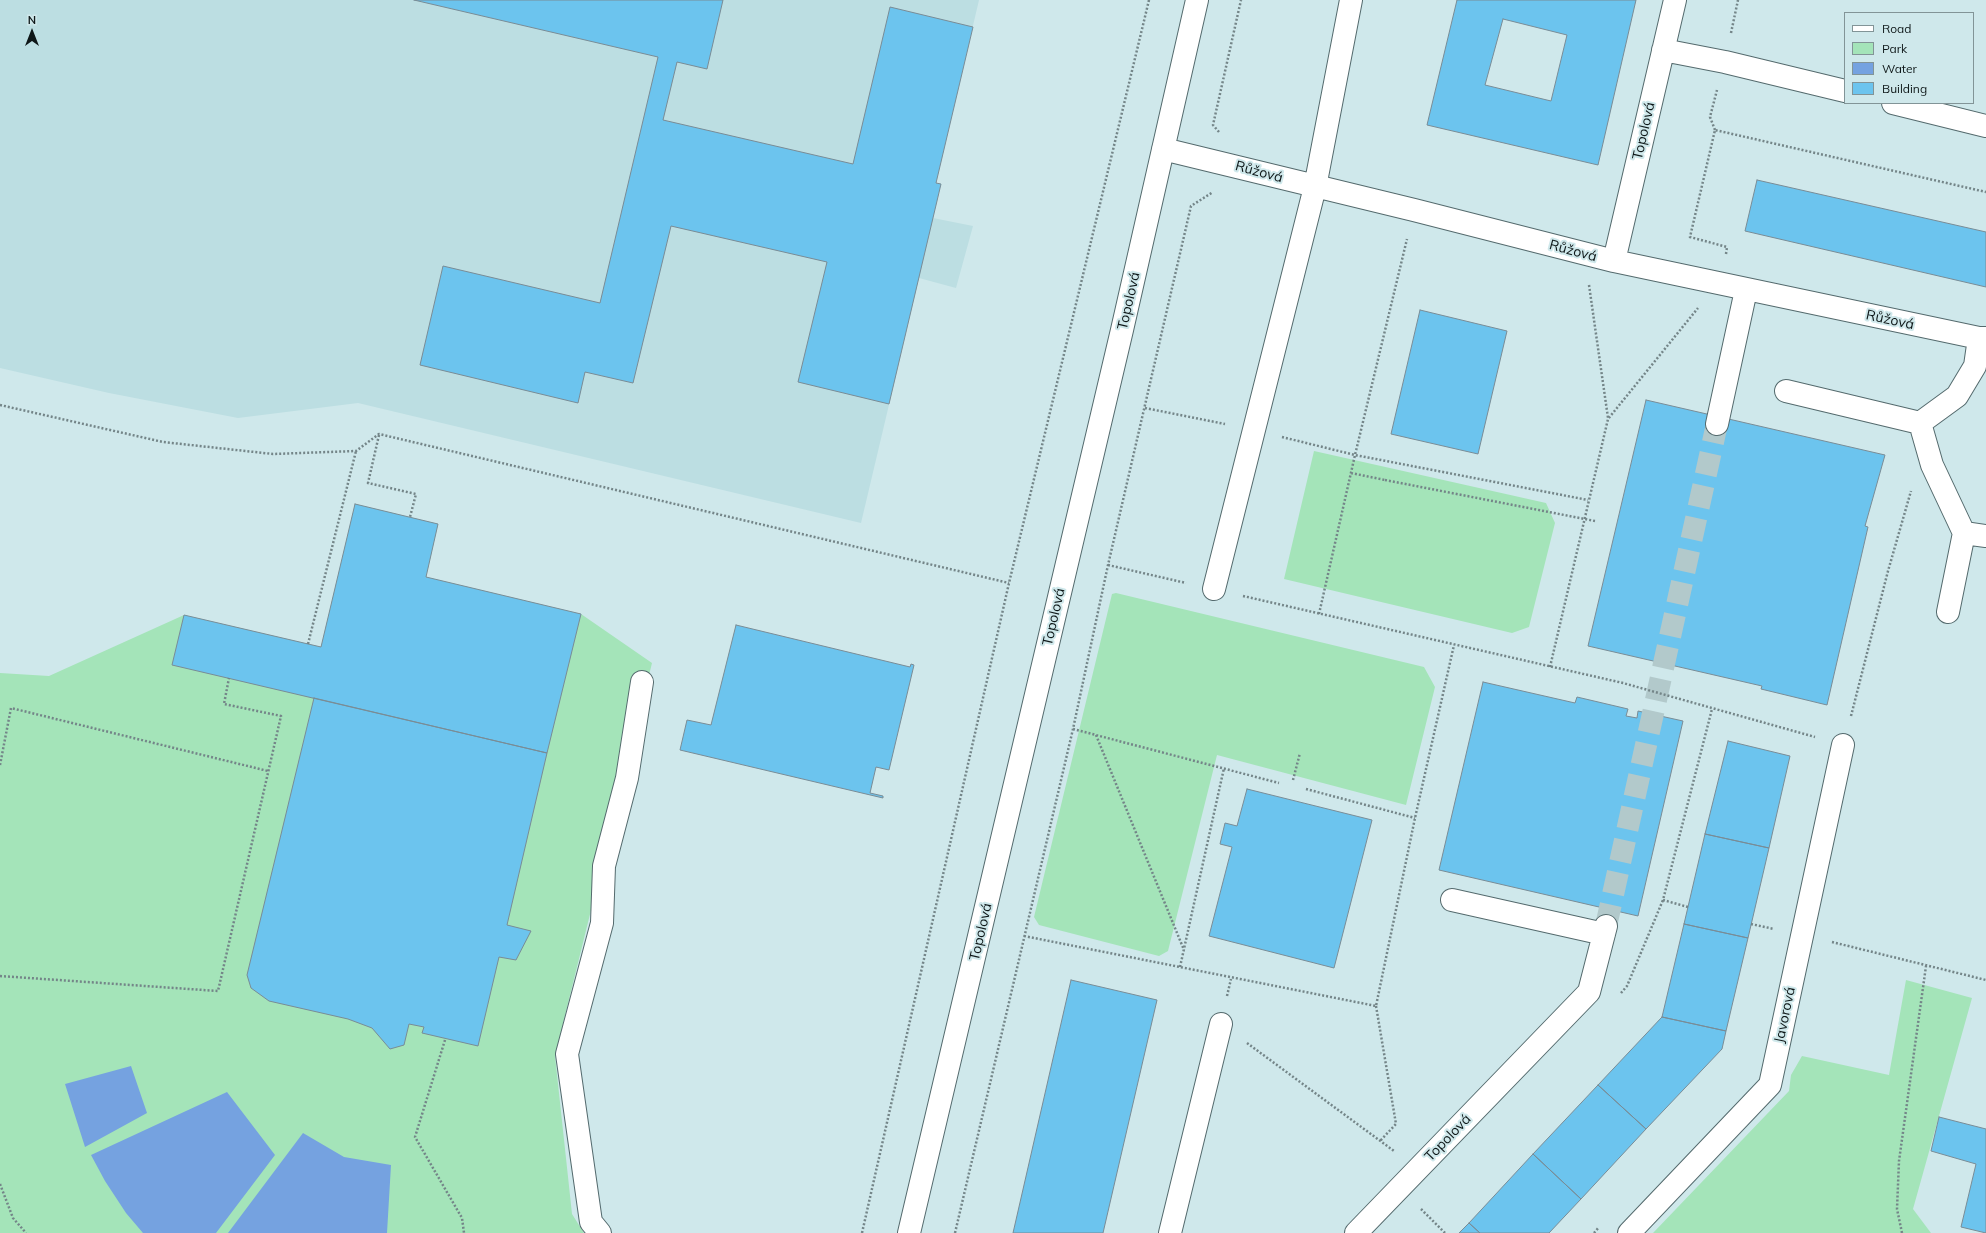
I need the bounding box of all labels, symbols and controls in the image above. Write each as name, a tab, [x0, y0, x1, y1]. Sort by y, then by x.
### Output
north arrow	[12, 12, 52, 52]
legend	[1844, 12, 1974, 104]
text: N	[28, 13, 36, 27]
text: Road	[1882, 21, 1911, 36]
text: Park	[1882, 41, 1907, 56]
text: Water	[1882, 61, 1917, 76]
text: Building	[1882, 81, 1927, 96]
street label: Topolová	[1629, 100, 1659, 162]
street label: Růžová	[1233, 158, 1285, 186]
street label: Růžová	[1547, 237, 1599, 265]
street label: Topolová	[1114, 270, 1144, 332]
street label: Růžová	[1864, 307, 1916, 333]
street label: Topolová	[1039, 586, 1069, 648]
street label: Topolová	[966, 901, 996, 963]
street label: Javorová	[1771, 985, 1799, 1045]
street label: Topolová	[1422, 1111, 1474, 1165]

